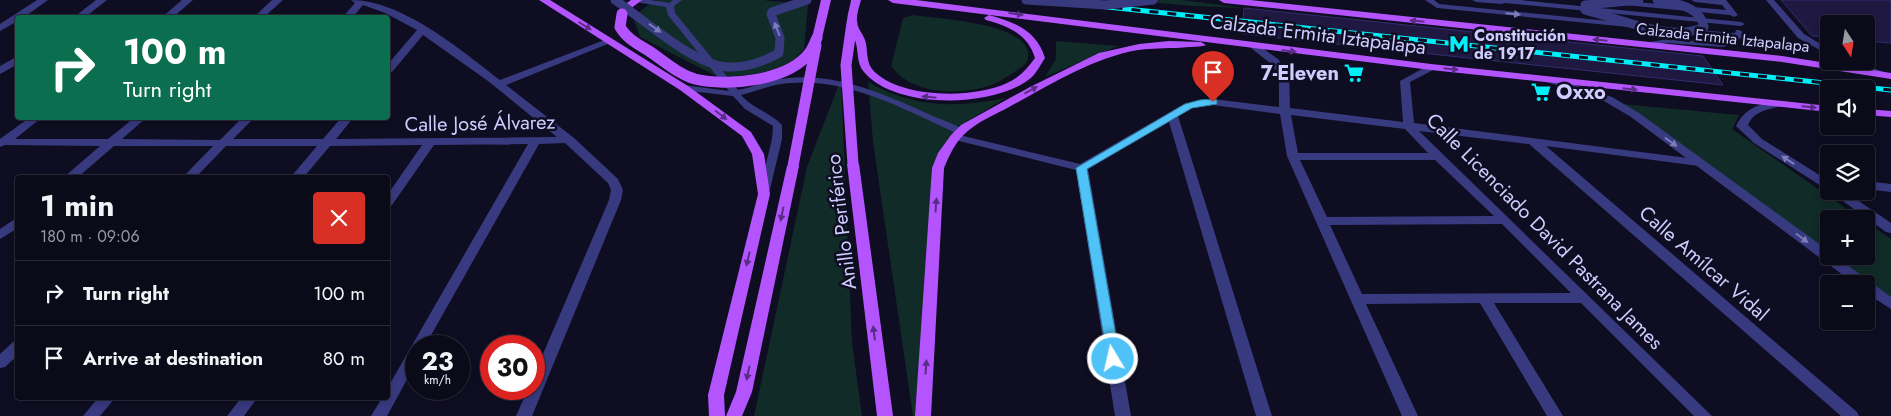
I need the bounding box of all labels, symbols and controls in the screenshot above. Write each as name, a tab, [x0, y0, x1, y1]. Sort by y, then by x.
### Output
street label: Calzada Ermita Iztapalapa	[1208, 7, 1428, 62]
one-way arrow	[1008, 10, 1024, 18]
one-way arrow	[1505, 10, 1521, 18]
north arrow	[1820, 15, 1875, 70]
map controls	[1820, 15, 1875, 330]
one-way arrow	[1408, 16, 1424, 24]
street label: Calzada Ermita Iztapalapa	[1635, 17, 1811, 58]
one-way arrow	[579, 21, 592, 30]
one-way arrow	[773, 21, 781, 36]
one-way arrow	[648, 23, 662, 33]
place label: Constitución de 1917	[1474, 24, 1566, 65]
text: 100 m	[123, 27, 226, 77]
metro station icon: Constitución de 1917	[1448, 33, 1470, 55]
icon: right	[40, 35, 105, 100]
one-way arrow	[1592, 36, 1608, 44]
one-way arrow	[1282, 47, 1298, 55]
pin	[1192, 51, 1234, 102]
icon: arrive	[1199, 58, 1227, 86]
place label: 7-Eleven	[1261, 59, 1339, 88]
supermarket icon: 7-Eleven	[1343, 62, 1365, 84]
one-way arrow	[1443, 65, 1459, 73]
text: Turn right	[123, 73, 211, 105]
place label: Oxxo	[1556, 78, 1606, 107]
button: sound	[1820, 80, 1875, 135]
supermarket icon: Oxxo	[1530, 81, 1552, 103]
one-way arrow	[1622, 85, 1638, 93]
one-way arrow	[1025, 86, 1038, 95]
one-way arrow	[921, 93, 937, 101]
one-way arrow	[1801, 103, 1817, 111]
street label: Calle Licenciado David Pastrana James	[1420, 106, 1670, 356]
street label: Calle José Álvarez	[404, 108, 556, 139]
one-way arrow	[714, 110, 728, 120]
one-way arrow	[1664, 137, 1678, 147]
button: layers	[1820, 145, 1875, 200]
street label: Anillo Periférico	[819, 152, 864, 291]
one-way arrow	[1781, 155, 1795, 165]
text: 1 min	[40, 184, 114, 227]
button: close	[313, 192, 365, 244]
one-way arrow	[933, 197, 941, 213]
street label: Calle Amílcar Vidal	[1632, 199, 1775, 328]
one-way arrow	[778, 206, 786, 222]
button: +	[1820, 210, 1875, 265]
text: 180 m · 09:06	[40, 225, 140, 248]
one-way arrow	[1795, 233, 1809, 243]
one-way arrow	[744, 251, 752, 266]
button: −	[1820, 275, 1875, 330]
icon: right	[40, 279, 68, 307]
text: Turn right	[83, 280, 169, 307]
text: 100 m	[313, 280, 365, 307]
one-way arrow	[870, 325, 878, 341]
position arrow	[1086, 332, 1138, 384]
speed limit sign: 30	[480, 335, 545, 400]
text: 23	[422, 343, 453, 379]
icon: arrive	[40, 344, 68, 372]
text: Arrive at destination	[83, 345, 263, 372]
text: 80 m	[323, 345, 365, 372]
one-way arrow	[923, 359, 931, 375]
one-way arrow	[744, 365, 752, 380]
text: km/h	[424, 371, 451, 389]

